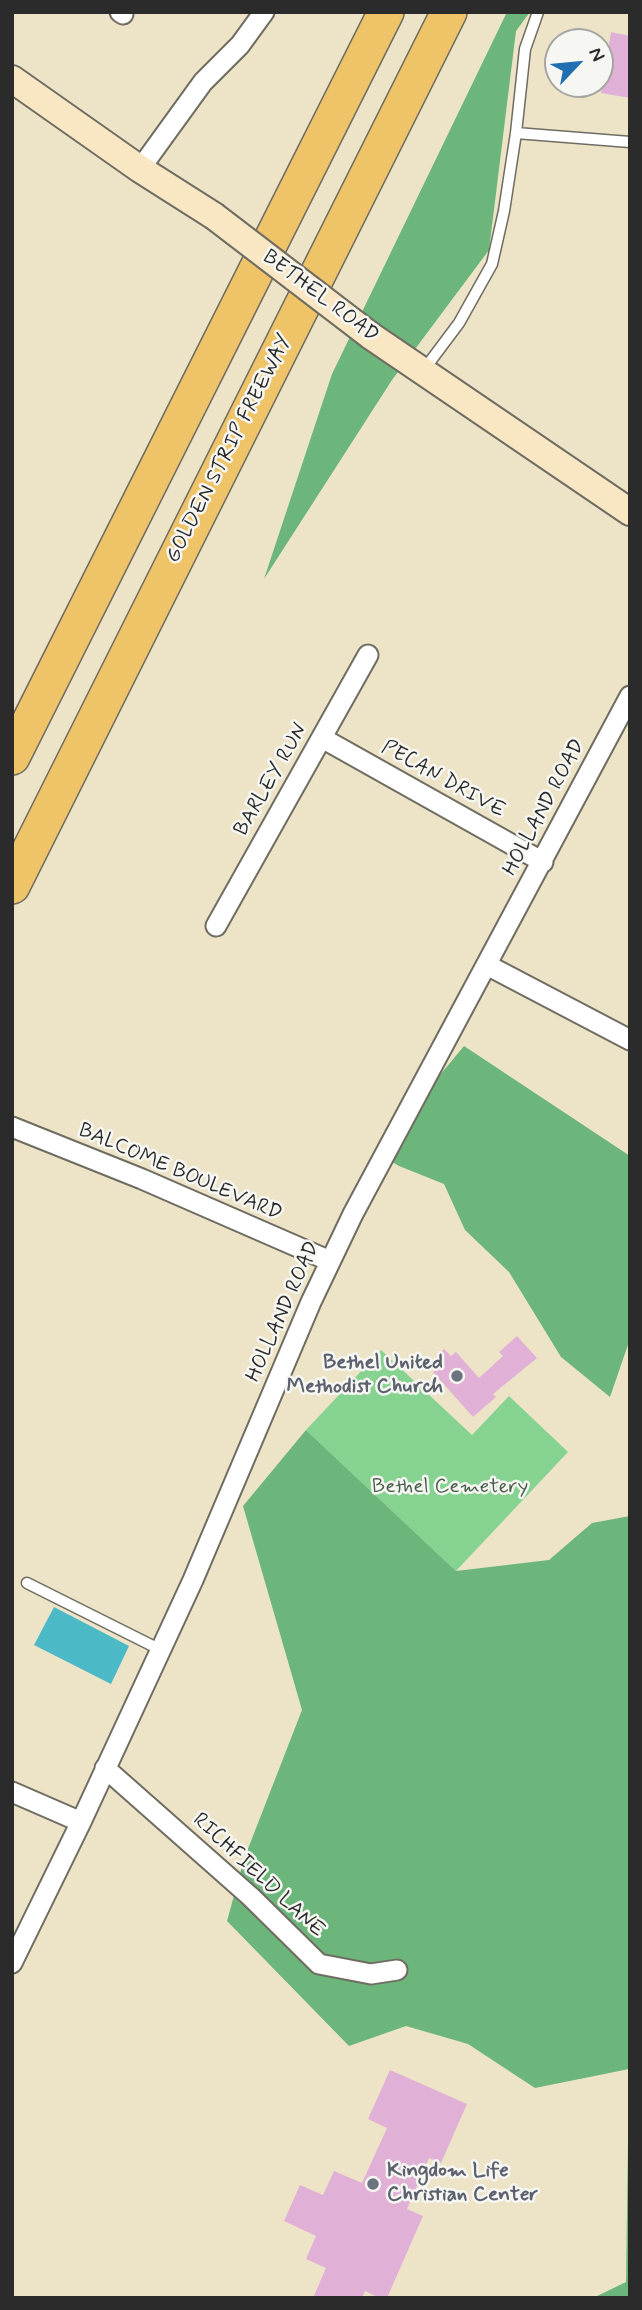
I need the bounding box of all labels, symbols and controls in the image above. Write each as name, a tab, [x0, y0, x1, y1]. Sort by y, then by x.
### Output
north arrow	[544, 28, 614, 98]
text: N	[583, 43, 611, 66]
street label: BETHEL ROAD	[257, 245, 383, 349]
street label: GOLDEN STRIP FREEWAY	[161, 331, 299, 567]
street label: BARLEY RUN	[230, 719, 314, 841]
street label: HOLLAND ROAD	[498, 735, 592, 881]
street label: PECAN DRIVE	[377, 736, 509, 824]
street label: BALCOME BOULEVARD	[74, 1119, 286, 1227]
street label: HOLLAND ROAD	[242, 1238, 326, 1386]
place label: Bethel United Methodist Church	[286, 1351, 443, 1401]
marker: Bethel United Methodist Church	[449, 1368, 465, 1384]
park label: Bethel Cemetery	[372, 1475, 528, 1501]
street label: RICHFIELD LANE	[187, 1808, 329, 1944]
place label: Kingdom Life Christian Center	[387, 2159, 538, 2209]
marker: Kingdom Life Christian Center	[365, 2176, 381, 2192]

